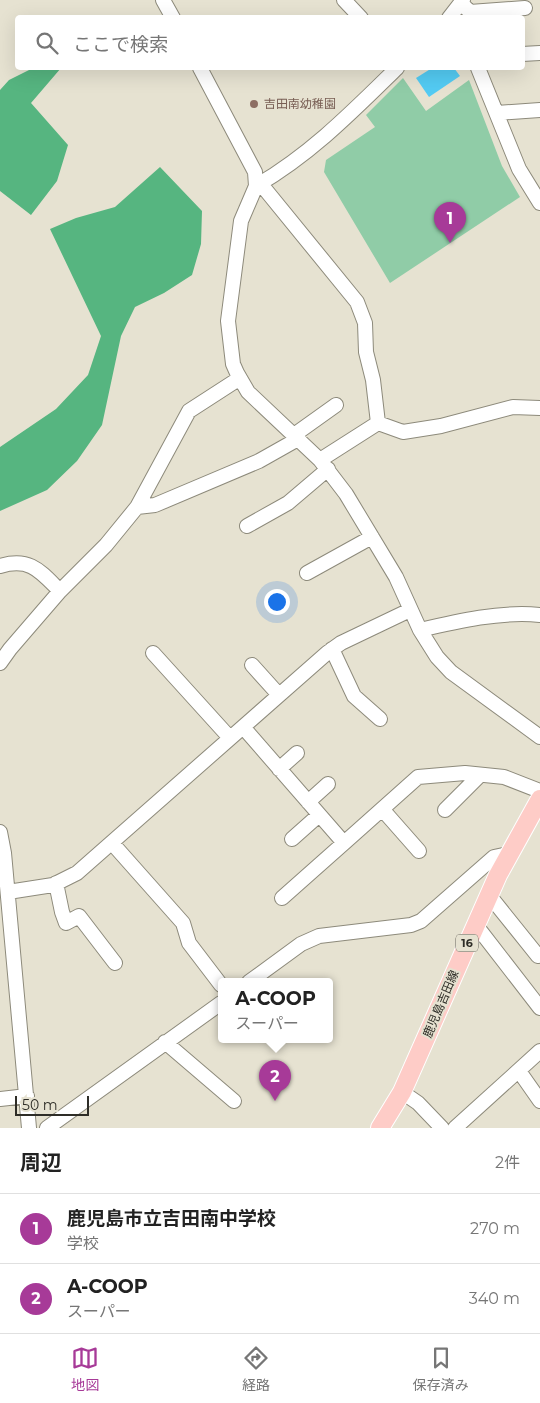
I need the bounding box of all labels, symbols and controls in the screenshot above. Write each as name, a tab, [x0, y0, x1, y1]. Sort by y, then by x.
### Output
search box	[15, 15, 525, 70]
icon: search	[33, 29, 61, 57]
text: ここで検索	[73, 33, 168, 56]
place label: 吉田南幼稚園	[264, 96, 336, 111]
marker: 吉田南幼稚園	[248, 98, 260, 110]
pin: 1	[434, 202, 466, 243]
your location	[264, 589, 290, 615]
road number: 16	[456, 934, 478, 951]
street label: 鹿児島吉田線	[420, 968, 462, 1040]
popup	[218, 978, 333, 1043]
text: A-COOP	[235, 987, 316, 1010]
text: スーパー	[235, 1014, 299, 1033]
pin: 2	[259, 1060, 291, 1101]
scale bar	[15, 1093, 89, 1116]
text: 50 m	[22, 1096, 58, 1114]
text: 周辺	[20, 1150, 62, 1175]
text: 2件	[495, 1153, 520, 1172]
text: 鹿児島市立吉田南中学校	[67, 1207, 276, 1230]
text: 1	[33, 1219, 39, 1238]
text: 270 m	[470, 1219, 520, 1238]
text: 学校	[67, 1234, 99, 1253]
text: A-COOP	[67, 1275, 148, 1298]
text: 2	[31, 1289, 41, 1308]
text: 340 m	[469, 1289, 520, 1308]
text: スーパー	[67, 1302, 131, 1321]
tab: 地図	[71, 1344, 99, 1394]
tab: 経路	[242, 1344, 270, 1394]
tab: 保存済み	[413, 1344, 469, 1394]

